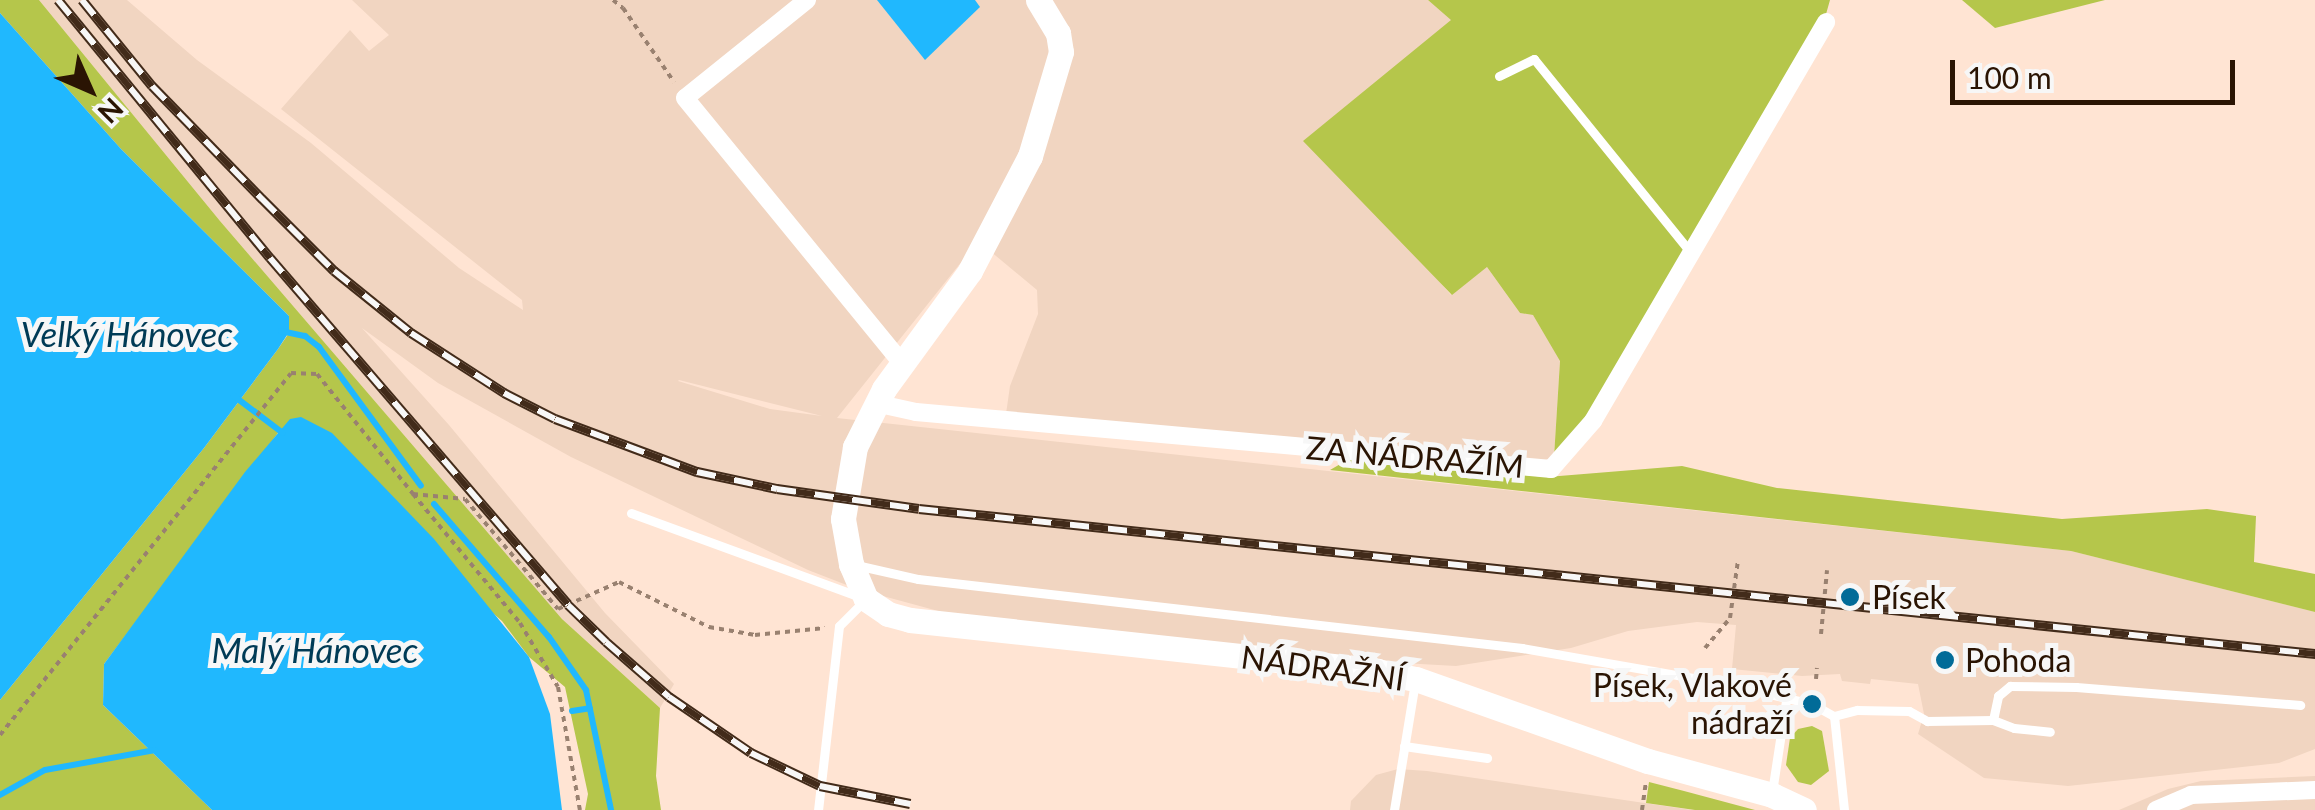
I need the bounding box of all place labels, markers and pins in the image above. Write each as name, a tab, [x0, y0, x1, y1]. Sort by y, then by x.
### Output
place label: Písek	[1872, 578, 1946, 616]
marker: Písek	[1837, 584, 1863, 610]
place label: Pohoda	[1965, 641, 2071, 679]
marker: Pohoda	[1934, 649, 1956, 671]
place label: Písek, Vlakové nádraží	[1592, 667, 1792, 742]
marker: Písek, Vlakové nádraží	[1801, 693, 1823, 715]

